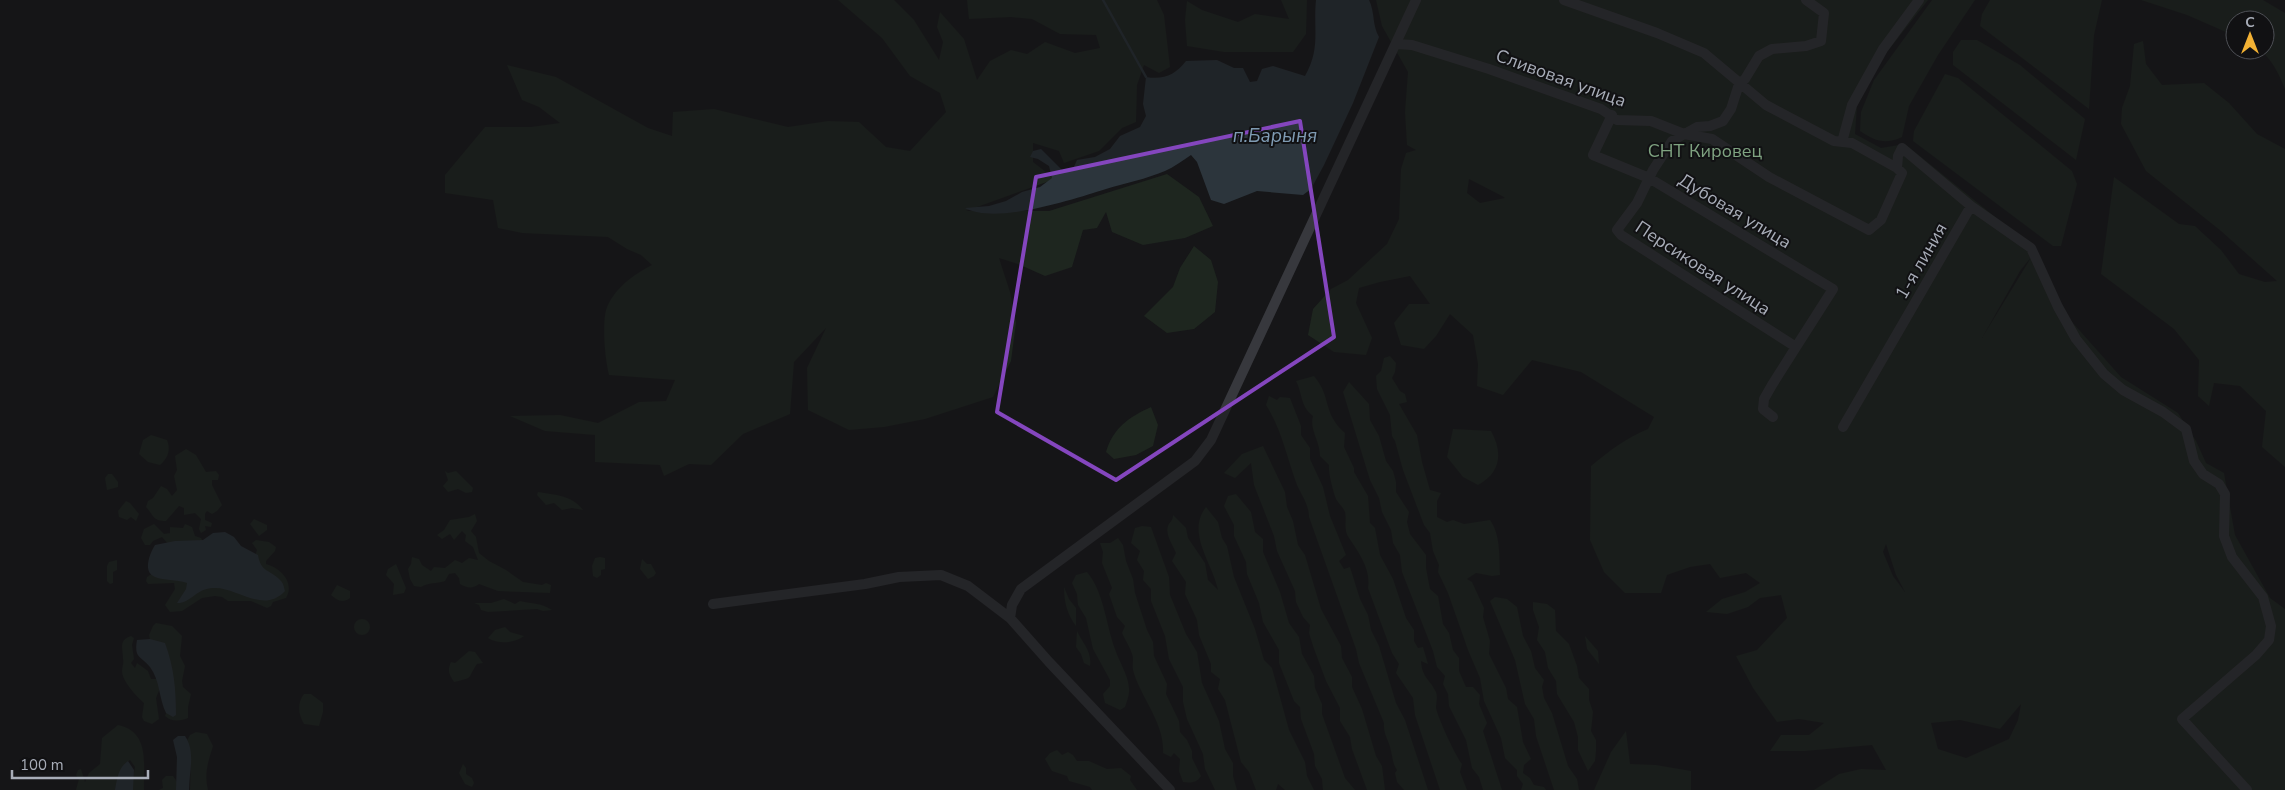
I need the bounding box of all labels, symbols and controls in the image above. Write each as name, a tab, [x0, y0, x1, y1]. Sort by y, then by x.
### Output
north arrow	[2225, 10, 2275, 60]
text: С	[2245, 13, 2255, 32]
street label: Сливовая улица	[1492, 43, 1630, 113]
water label: п.Барыня	[1233, 123, 1317, 149]
park label: СНТ Кировец	[1648, 139, 1763, 163]
street label: Дубовая улица	[1674, 168, 1796, 254]
street label: Персиковая улица	[1631, 215, 1775, 321]
street label: 1-я линия	[1890, 218, 1952, 304]
scale bar	[12, 748, 149, 780]
text: 100 m	[20, 755, 64, 775]

